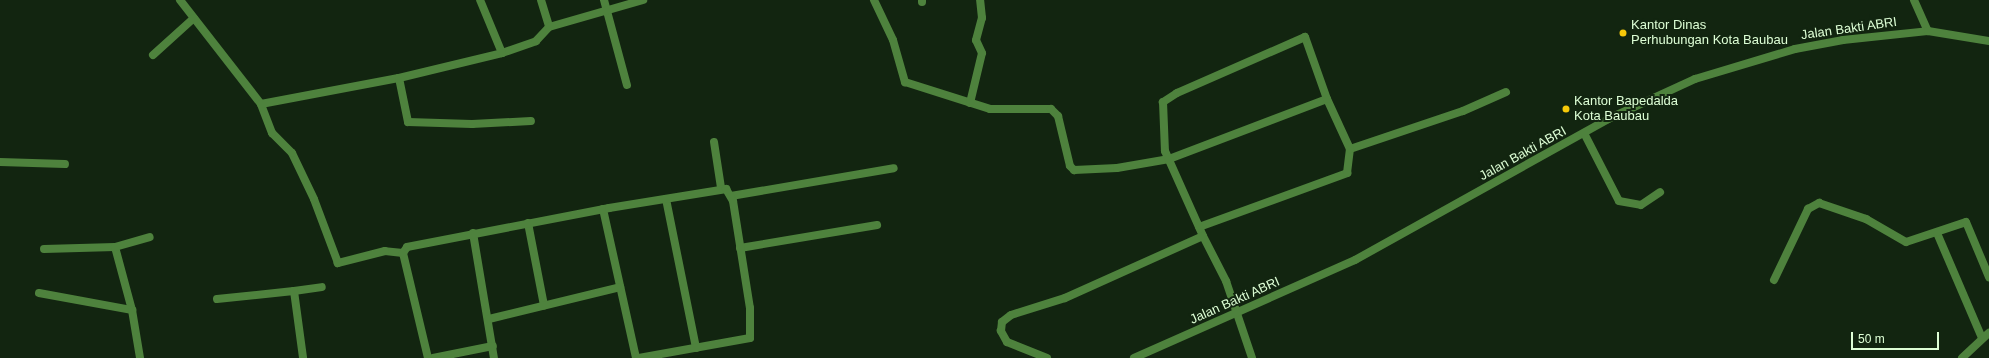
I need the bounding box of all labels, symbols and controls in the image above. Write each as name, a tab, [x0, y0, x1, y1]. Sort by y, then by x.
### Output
street label: Jalan Bakti ABRI	[1800, 14, 1898, 44]
place label: Kantor Dinas Perhubungan Kota Baubau	[1631, 18, 1788, 49]
marker: Kantor Dinas Perhubungan Kota Baubau	[1618, 28, 1628, 38]
place label: Kantor Bapedalda Kota Baubau	[1574, 94, 1678, 125]
marker: Kantor Bapedalda Kota Baubau	[1561, 104, 1571, 114]
street label: Jalan Bakti ABRI	[1477, 124, 1569, 184]
street label: Jalan Bakti ABRI	[1187, 274, 1283, 328]
scale bar	[1853, 324, 1941, 350]
text: 50 m	[1858, 332, 1885, 346]

